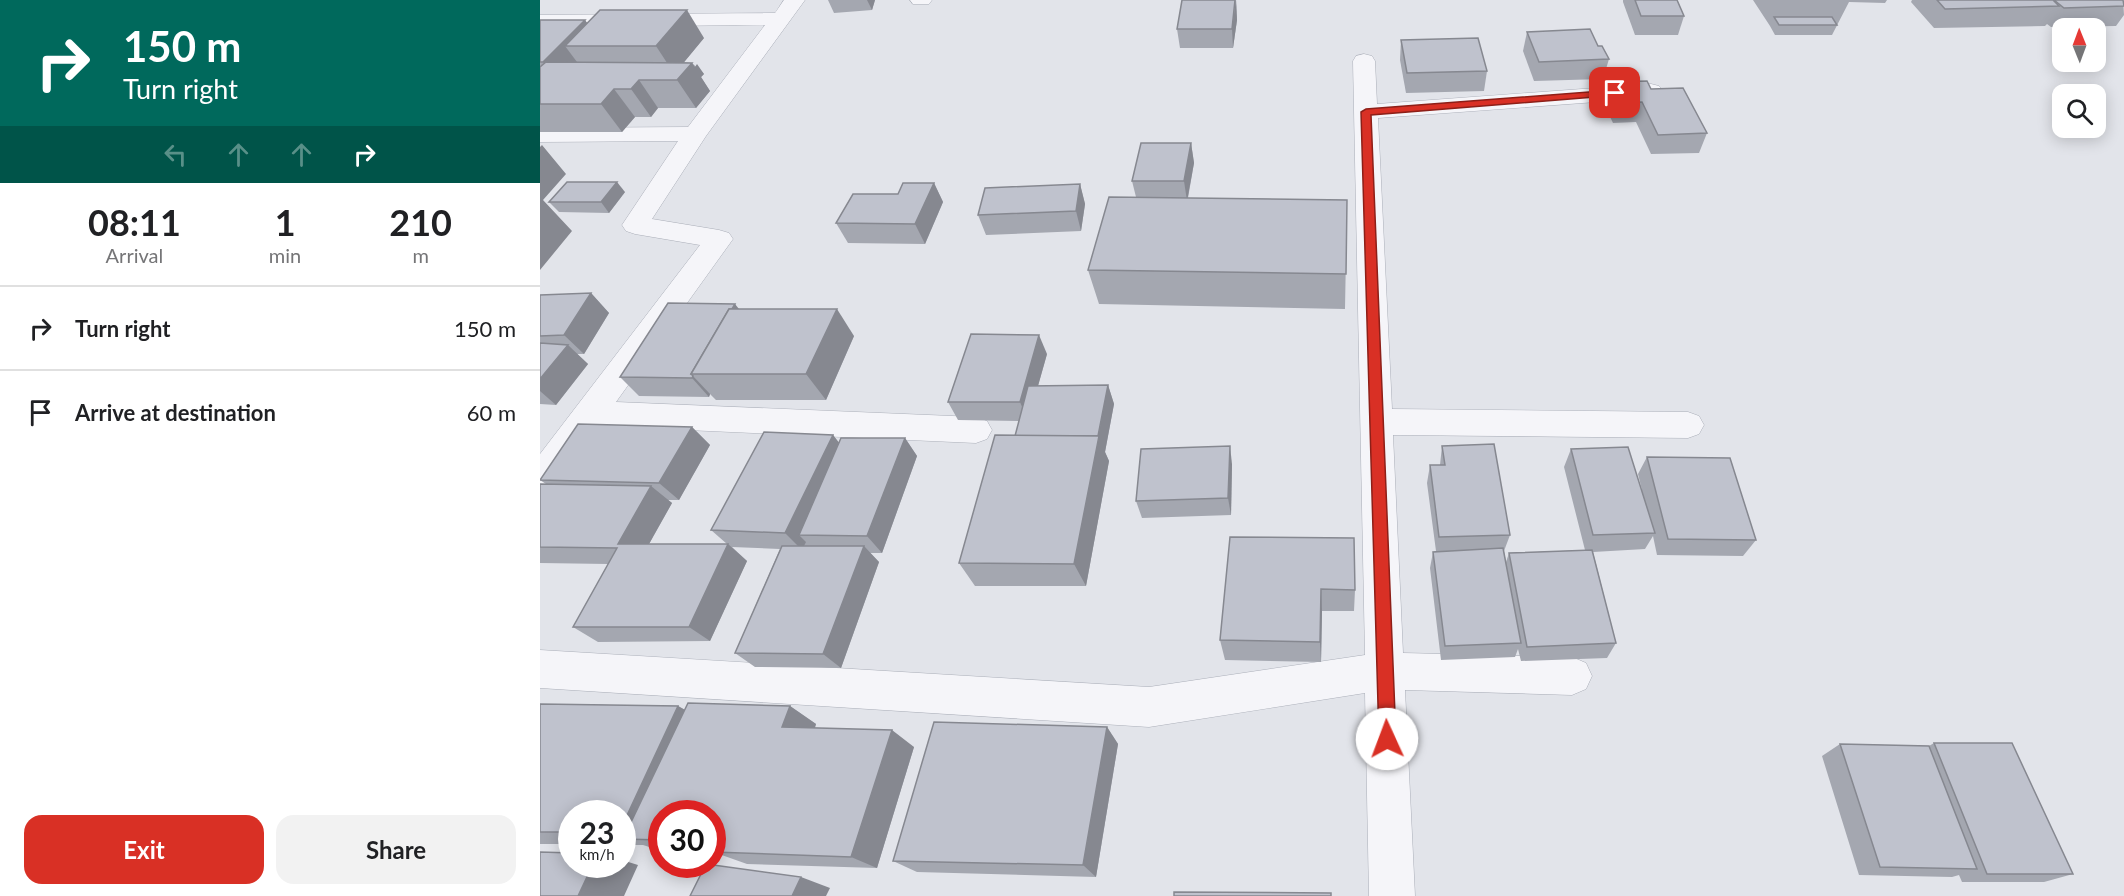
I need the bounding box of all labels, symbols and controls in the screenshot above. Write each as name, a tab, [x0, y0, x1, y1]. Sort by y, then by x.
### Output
north arrow	[2052, 18, 2106, 72]
map controls	[2052, 18, 2106, 138]
text: 150 m	[123, 21, 241, 71]
icon: right	[24, 24, 102, 102]
pin	[1589, 67, 1640, 118]
text: Turn right	[123, 72, 238, 105]
icon: arrive	[1598, 76, 1631, 109]
button: search	[2052, 84, 2106, 138]
icon: left	[159, 138, 192, 171]
icon: ahead	[222, 138, 255, 171]
icon: ahead	[285, 138, 318, 171]
icon: right	[348, 138, 381, 171]
text: 08:11	[88, 200, 181, 244]
text: 1	[275, 200, 296, 244]
text: 210	[389, 200, 452, 244]
text: Arrival	[106, 243, 163, 267]
text: min	[269, 243, 301, 267]
text: m	[412, 243, 429, 267]
icon: right	[24, 312, 57, 345]
text: Turn right	[75, 315, 170, 342]
text: 150 m	[454, 315, 516, 342]
icon: arrive	[24, 396, 57, 429]
text: Arrive at destination	[75, 399, 276, 426]
text: 60 m	[467, 399, 516, 426]
position arrow	[1355, 707, 1419, 771]
speed limit sign: 30	[648, 800, 726, 878]
text: 23	[580, 814, 614, 850]
button: Exit	[24, 815, 264, 884]
button: Share	[276, 815, 516, 884]
text: km/h	[579, 845, 615, 863]

